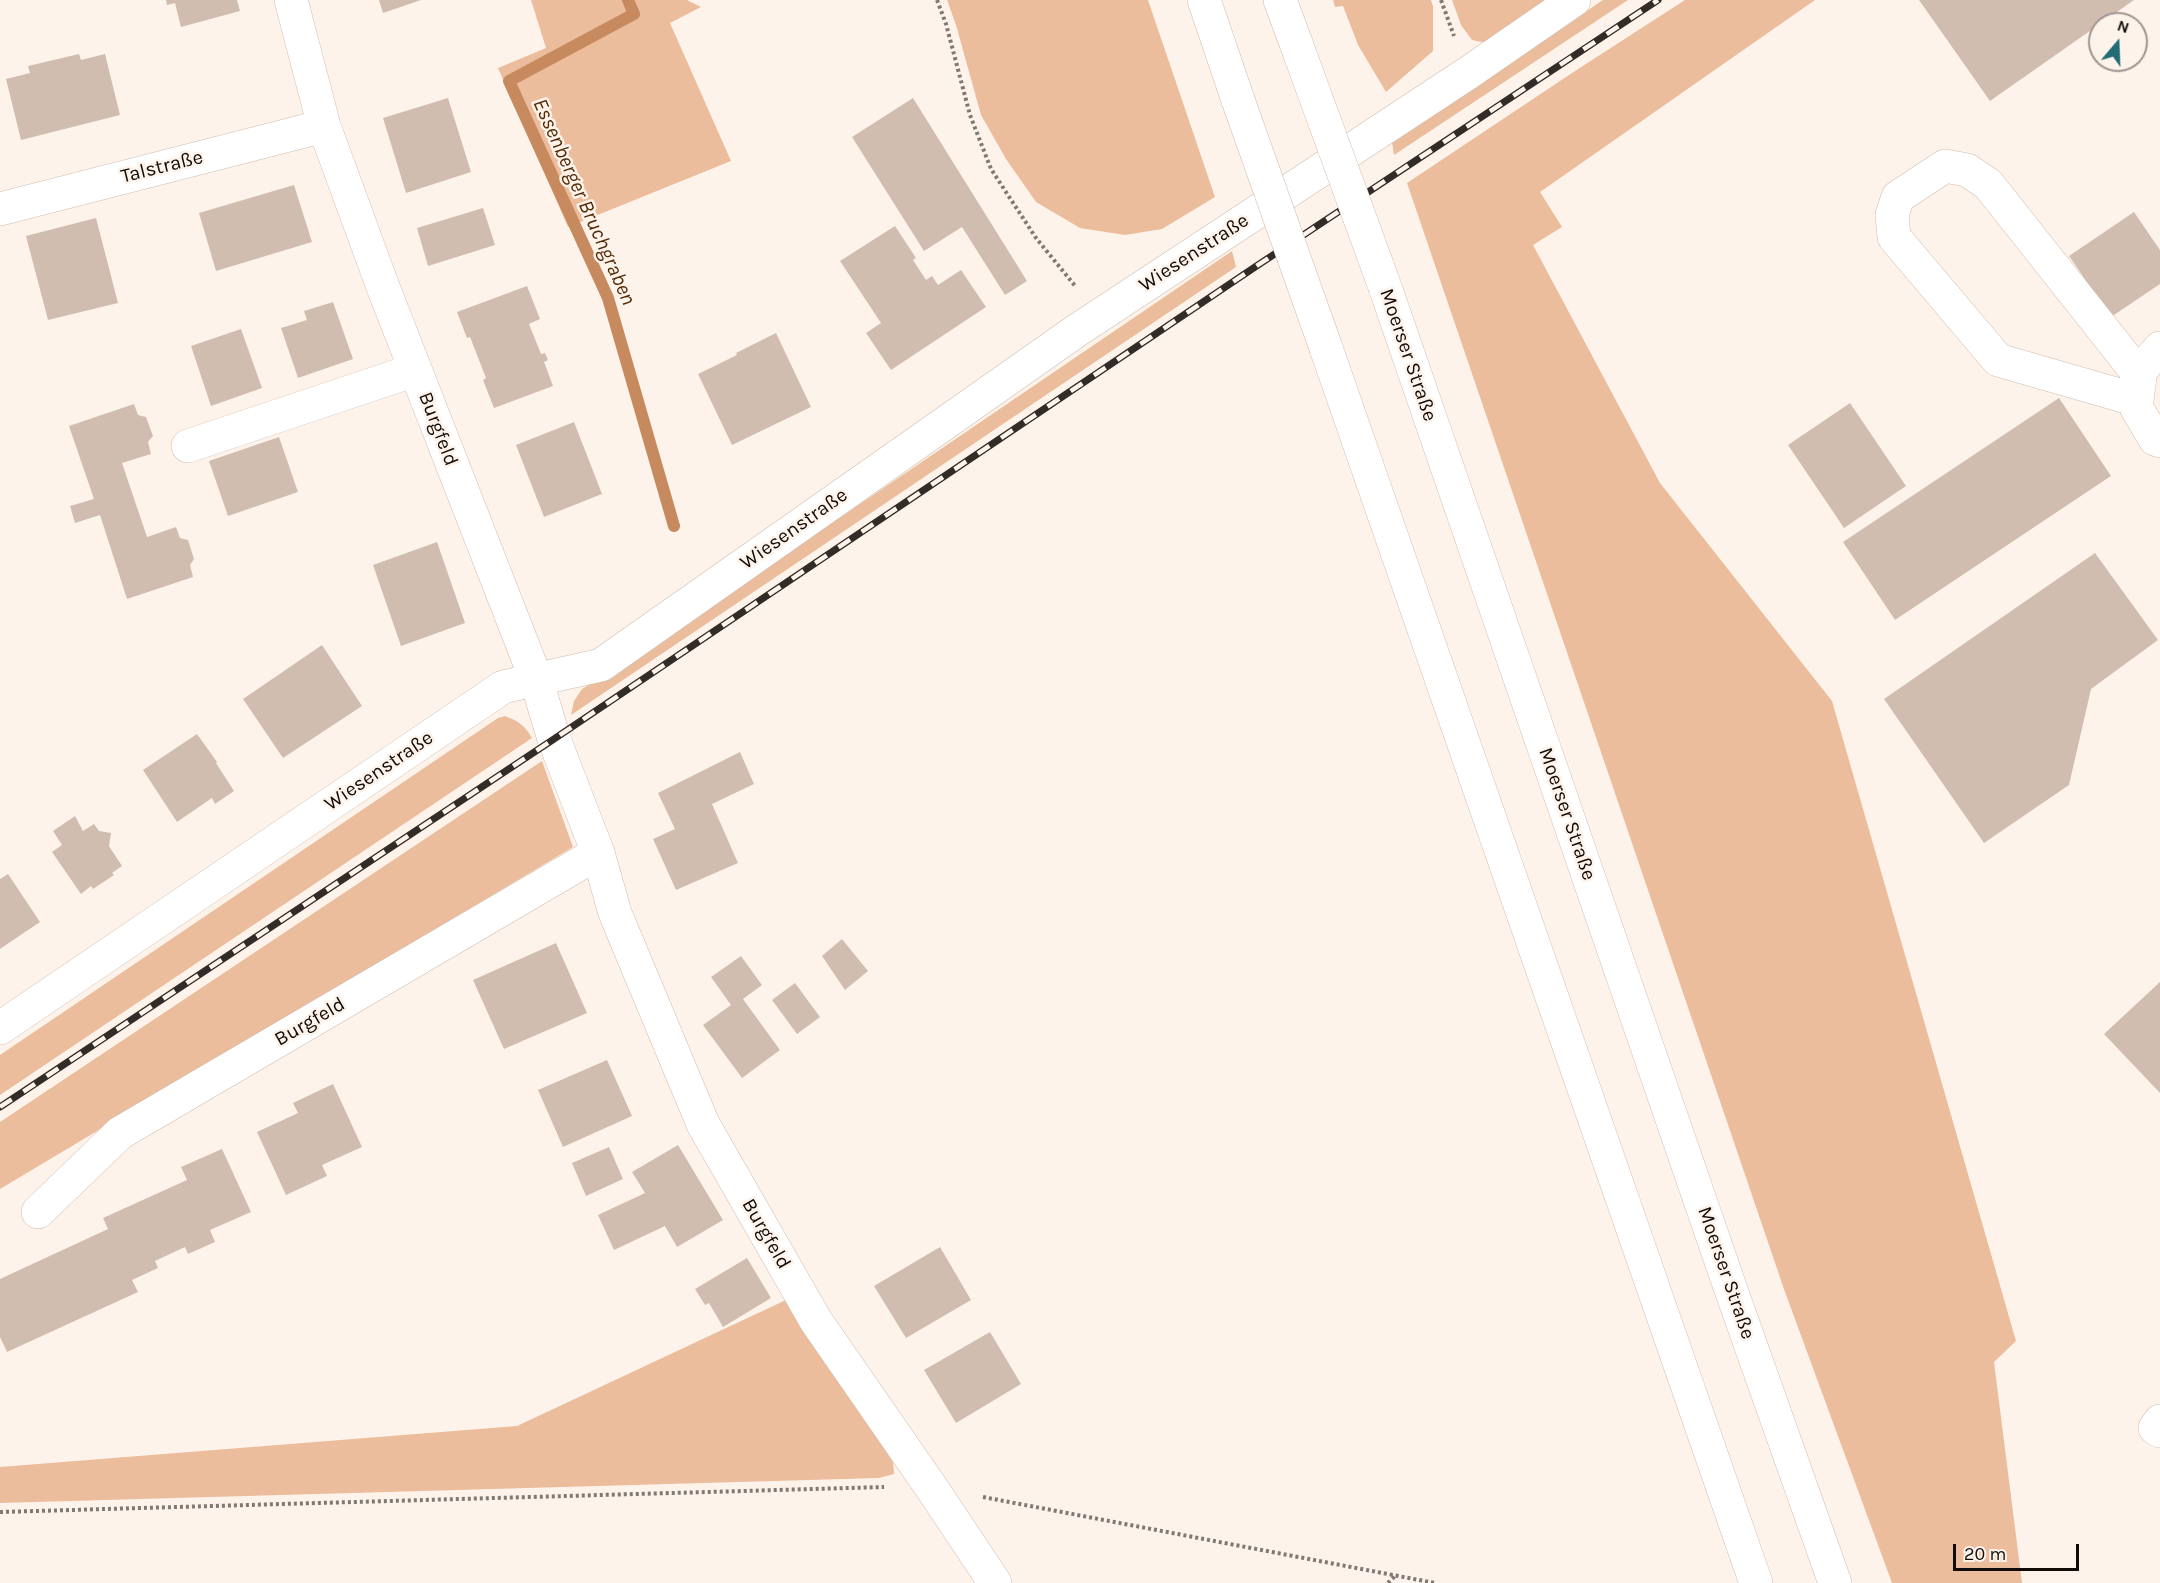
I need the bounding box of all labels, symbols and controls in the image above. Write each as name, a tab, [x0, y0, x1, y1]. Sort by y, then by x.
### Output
north arrow	[2088, 12, 2148, 72]
text: N	[2115, 16, 2132, 37]
water label: Essenberger Bruchgraben	[527, 95, 641, 309]
street label: Talstraße	[118, 145, 206, 189]
street label: Wiesenstraße	[1135, 209, 1253, 297]
street label: Moerser Straße	[1374, 286, 1442, 424]
street label: Burgfeld	[413, 389, 463, 469]
street label: Wiesenstraße	[736, 483, 852, 575]
street label: Wiesenstraße	[320, 726, 438, 816]
street label: Moerser Straße	[1533, 745, 1601, 883]
street label: Burgfeld	[271, 992, 349, 1052]
street label: Burgfeld	[736, 1195, 796, 1273]
street label: Moerser Straße	[1692, 1204, 1760, 1342]
scale bar	[1956, 1532, 2082, 1570]
text: 20 m	[1964, 1543, 2006, 1565]

